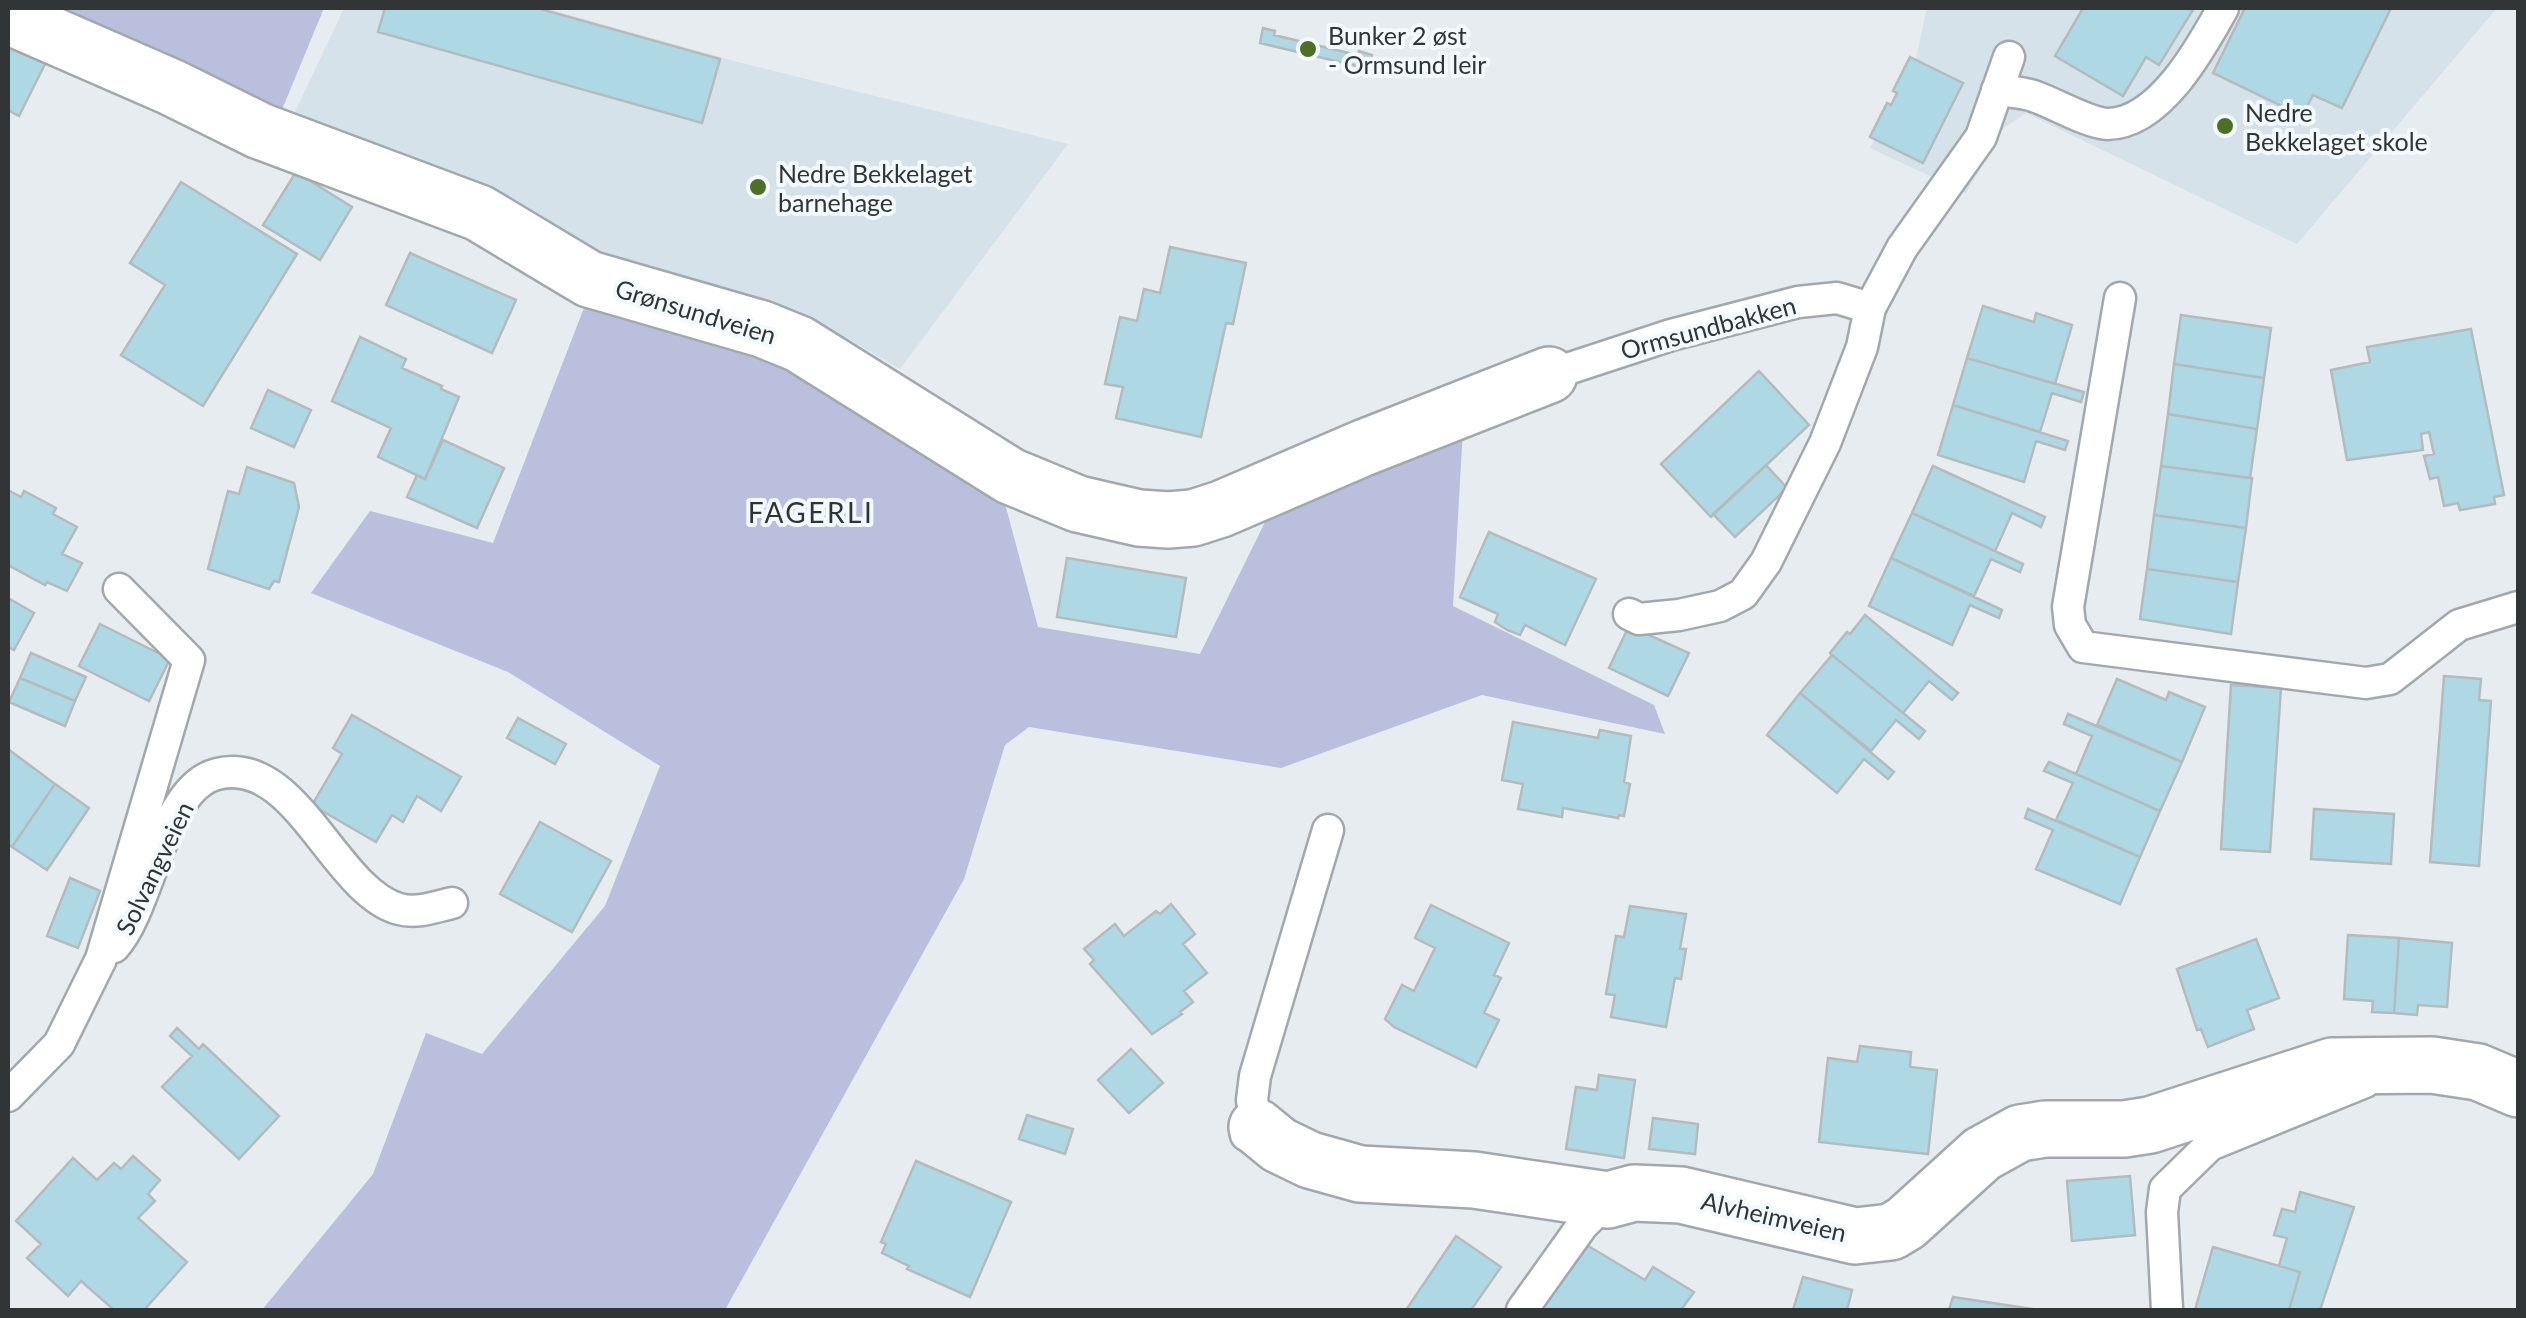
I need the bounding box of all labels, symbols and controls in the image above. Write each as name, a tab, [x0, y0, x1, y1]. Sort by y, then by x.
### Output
place label: Bunker 2 øst - Ormsund leir	[1328, 20, 1486, 79]
marker: Bunker 2 øst - Ormsund leir	[1297, 38, 1319, 60]
place label: Nedre Bekkelaget skole	[2245, 97, 2428, 156]
marker: Nedre Bekkelaget skole	[2214, 115, 2236, 137]
place label: Nedre Bekkelaget barnehage	[778, 158, 972, 217]
marker: Nedre Bekkelaget barnehage	[747, 176, 769, 198]
street label: Grønsundveien	[612, 272, 780, 350]
street label: Ormsundbakken	[1617, 289, 1799, 365]
district label: FAGERLI	[748, 495, 874, 529]
street label: Solvangveien	[109, 797, 199, 939]
street label: Alvheimveien	[1699, 1185, 1849, 1247]

